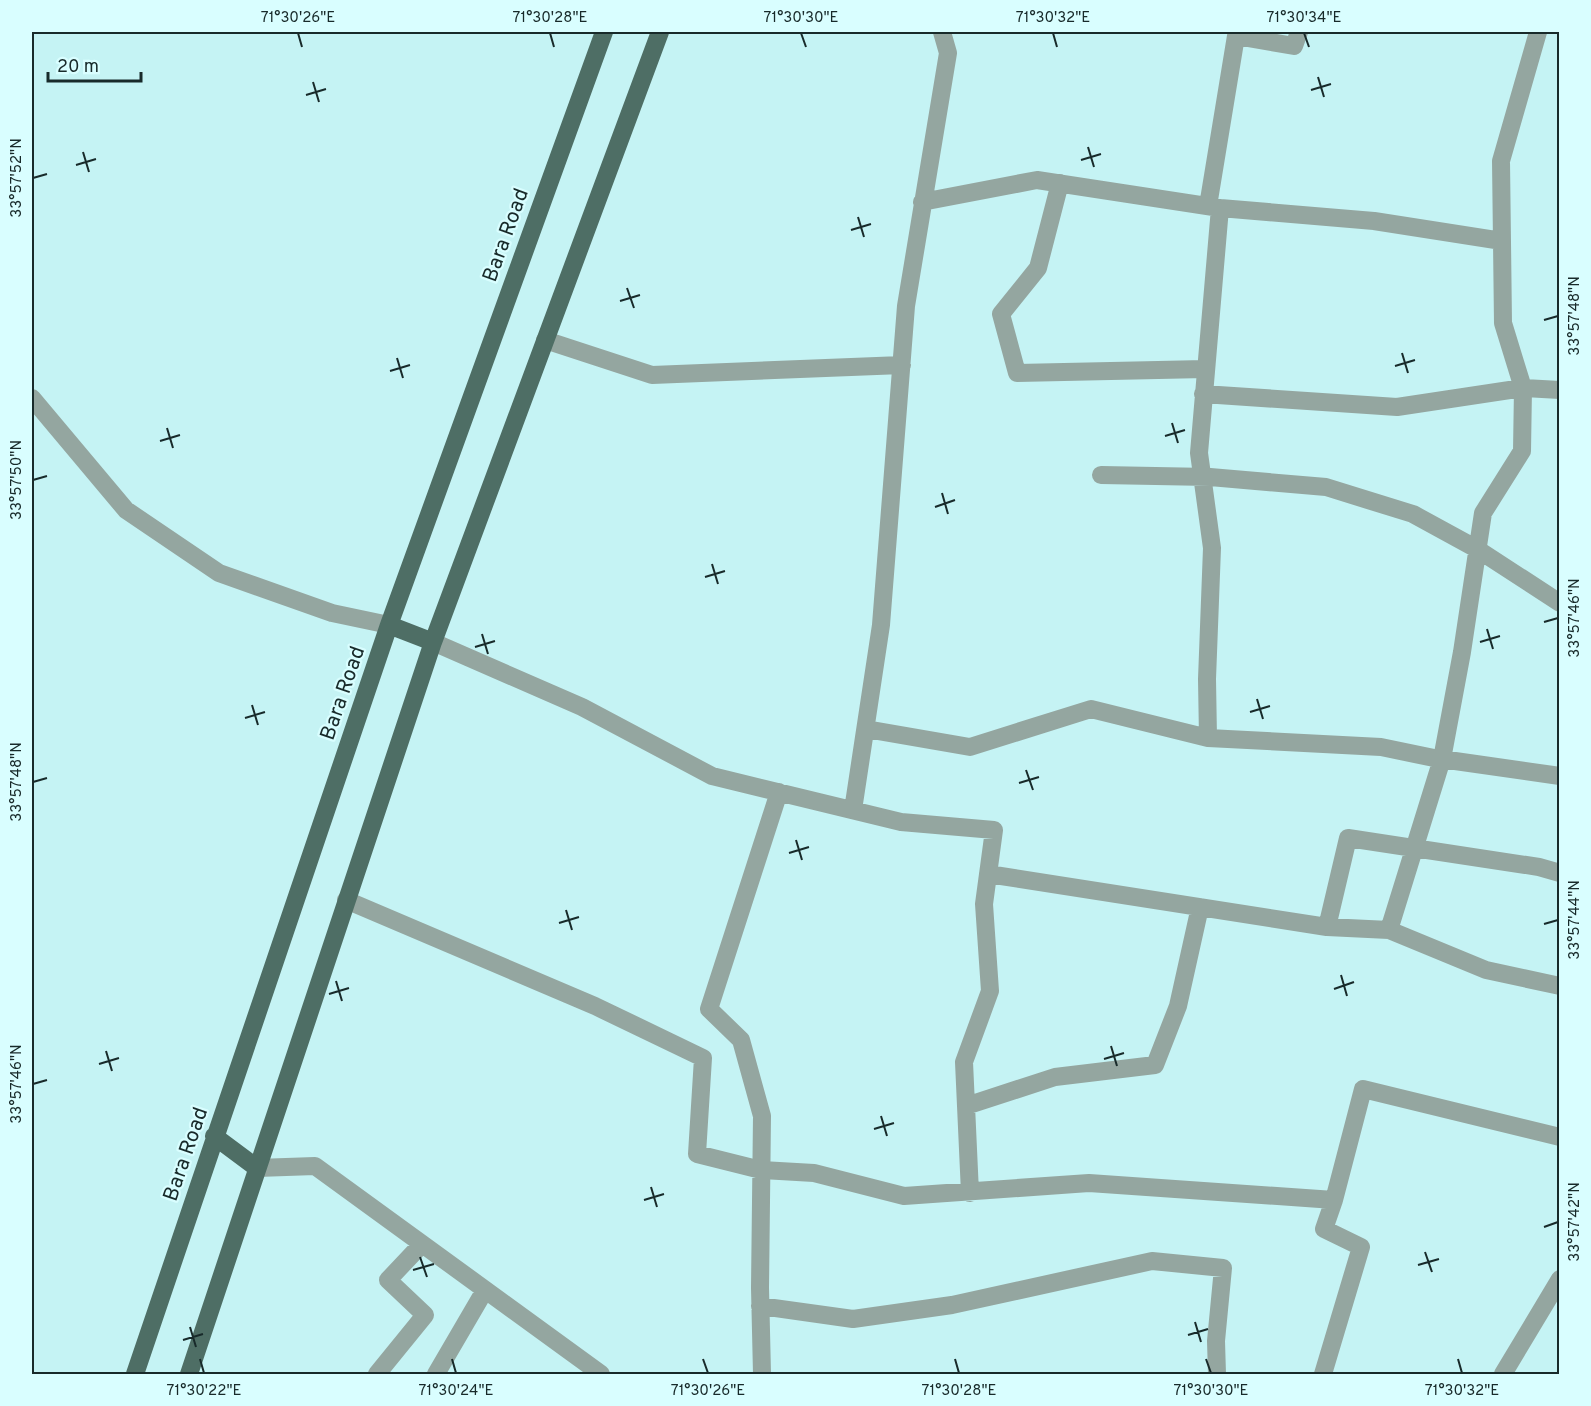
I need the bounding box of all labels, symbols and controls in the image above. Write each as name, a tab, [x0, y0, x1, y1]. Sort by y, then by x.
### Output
text: 71°30'26"E	[261, 9, 335, 28]
text: 71°30'28"E	[513, 9, 587, 28]
text: 71°30'30"E	[763, 9, 839, 28]
text: 71°30'32"E	[1016, 9, 1090, 28]
text: 71°30'34"E	[1267, 9, 1341, 28]
scale bar	[48, 45, 141, 83]
text: 20 m	[57, 56, 99, 79]
text: 33°57'52"N	[8, 138, 27, 218]
street label: Bara Road	[477, 185, 536, 286]
text: 33°57'48"N	[1566, 276, 1585, 356]
text: 33°57'50"N	[8, 440, 27, 520]
text: 33°57'46"N	[1566, 578, 1585, 658]
street label: Bara Road	[315, 643, 372, 744]
text: 33°57'48"N	[8, 742, 27, 822]
text: 33°57'44"N	[1566, 880, 1585, 960]
text: 33°57'46"N	[8, 1044, 27, 1124]
street label: Bara Road	[158, 1104, 215, 1205]
text: 33°57'42"N	[1566, 1182, 1585, 1262]
text: 71°30'22"E	[167, 1382, 241, 1401]
text: 71°30'24"E	[419, 1382, 493, 1401]
text: 71°30'26"E	[671, 1382, 745, 1401]
text: 71°30'28"E	[922, 1382, 996, 1401]
text: 71°30'30"E	[1173, 1382, 1249, 1401]
text: 71°30'32"E	[1425, 1382, 1499, 1401]

